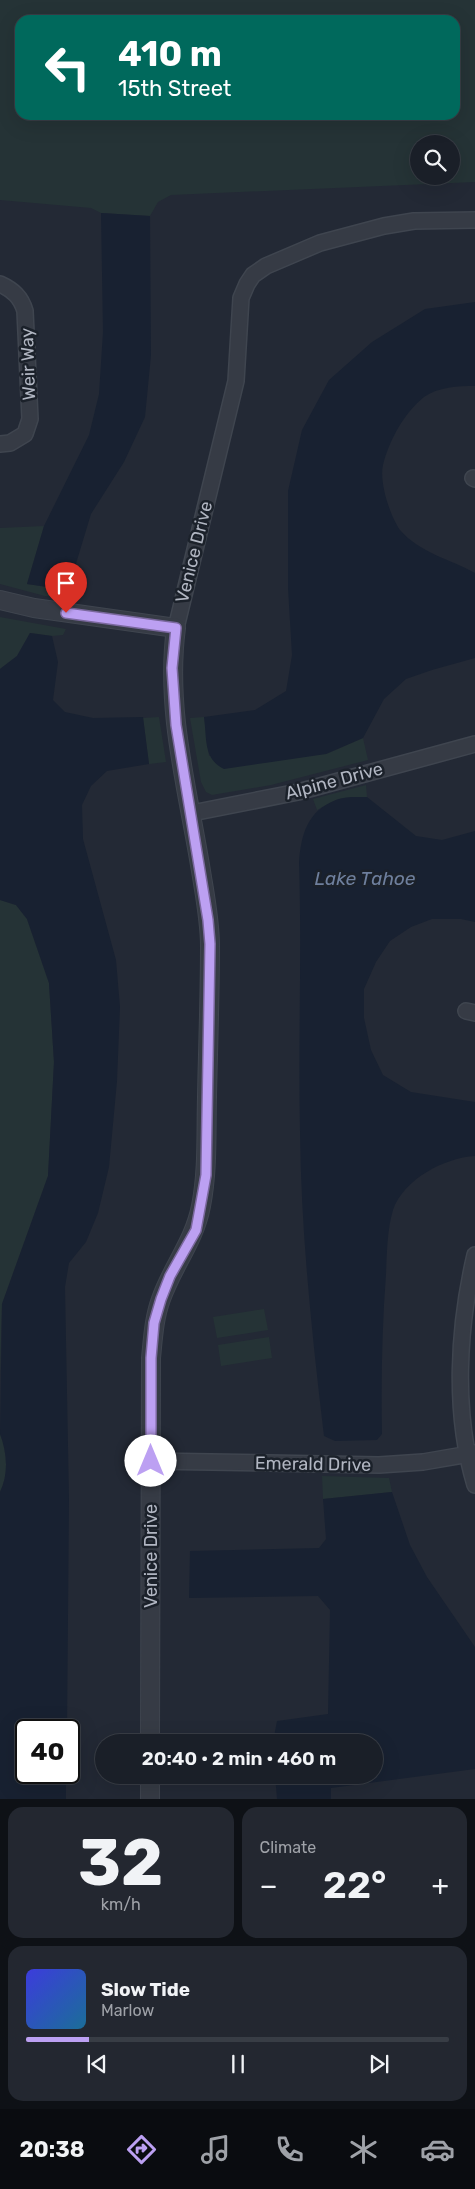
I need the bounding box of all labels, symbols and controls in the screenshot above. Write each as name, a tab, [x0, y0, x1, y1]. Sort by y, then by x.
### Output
text: 410 m	[118, 33, 222, 75]
icon: left	[35, 35, 100, 100]
text: 15th Street	[118, 75, 231, 102]
map controls	[410, 135, 460, 185]
button: search	[410, 135, 460, 185]
street label: Weir Way	[16, 327, 40, 401]
street label: Venice Drive	[171, 499, 217, 605]
pin	[45, 562, 87, 613]
icon: arrive	[52, 569, 80, 597]
street label: Alpine Drive	[283, 757, 385, 805]
water label: Lake Tahoe	[315, 867, 416, 890]
position arrow	[124, 1434, 176, 1486]
street label: Emerald Drive	[255, 1452, 371, 1476]
street label: Venice Drive	[140, 1504, 162, 1608]
speed limit sign: 40	[15, 1719, 80, 1784]
text: 20:40 · 2 min · 460 m	[142, 1747, 336, 1770]
text: 32	[78, 1824, 163, 1901]
text: Climate	[260, 1838, 316, 1857]
text: 22°	[323, 1862, 386, 1908]
text: −	[260, 1869, 278, 1902]
text: +	[432, 1869, 449, 1902]
text: km/h	[101, 1895, 141, 1914]
text: Slow Tide	[101, 1978, 190, 2001]
text: Marlow	[101, 2001, 154, 2020]
icon: previous	[83, 2050, 111, 2078]
icon: pause	[224, 2050, 252, 2078]
icon: next	[365, 2050, 393, 2078]
icon: directions	[124, 2132, 159, 2167]
icon: music	[198, 2132, 233, 2167]
icon: phone	[272, 2132, 307, 2167]
icon: climate	[346, 2132, 381, 2167]
icon: car	[420, 2132, 455, 2167]
text: 20:38	[20, 2136, 85, 2163]

